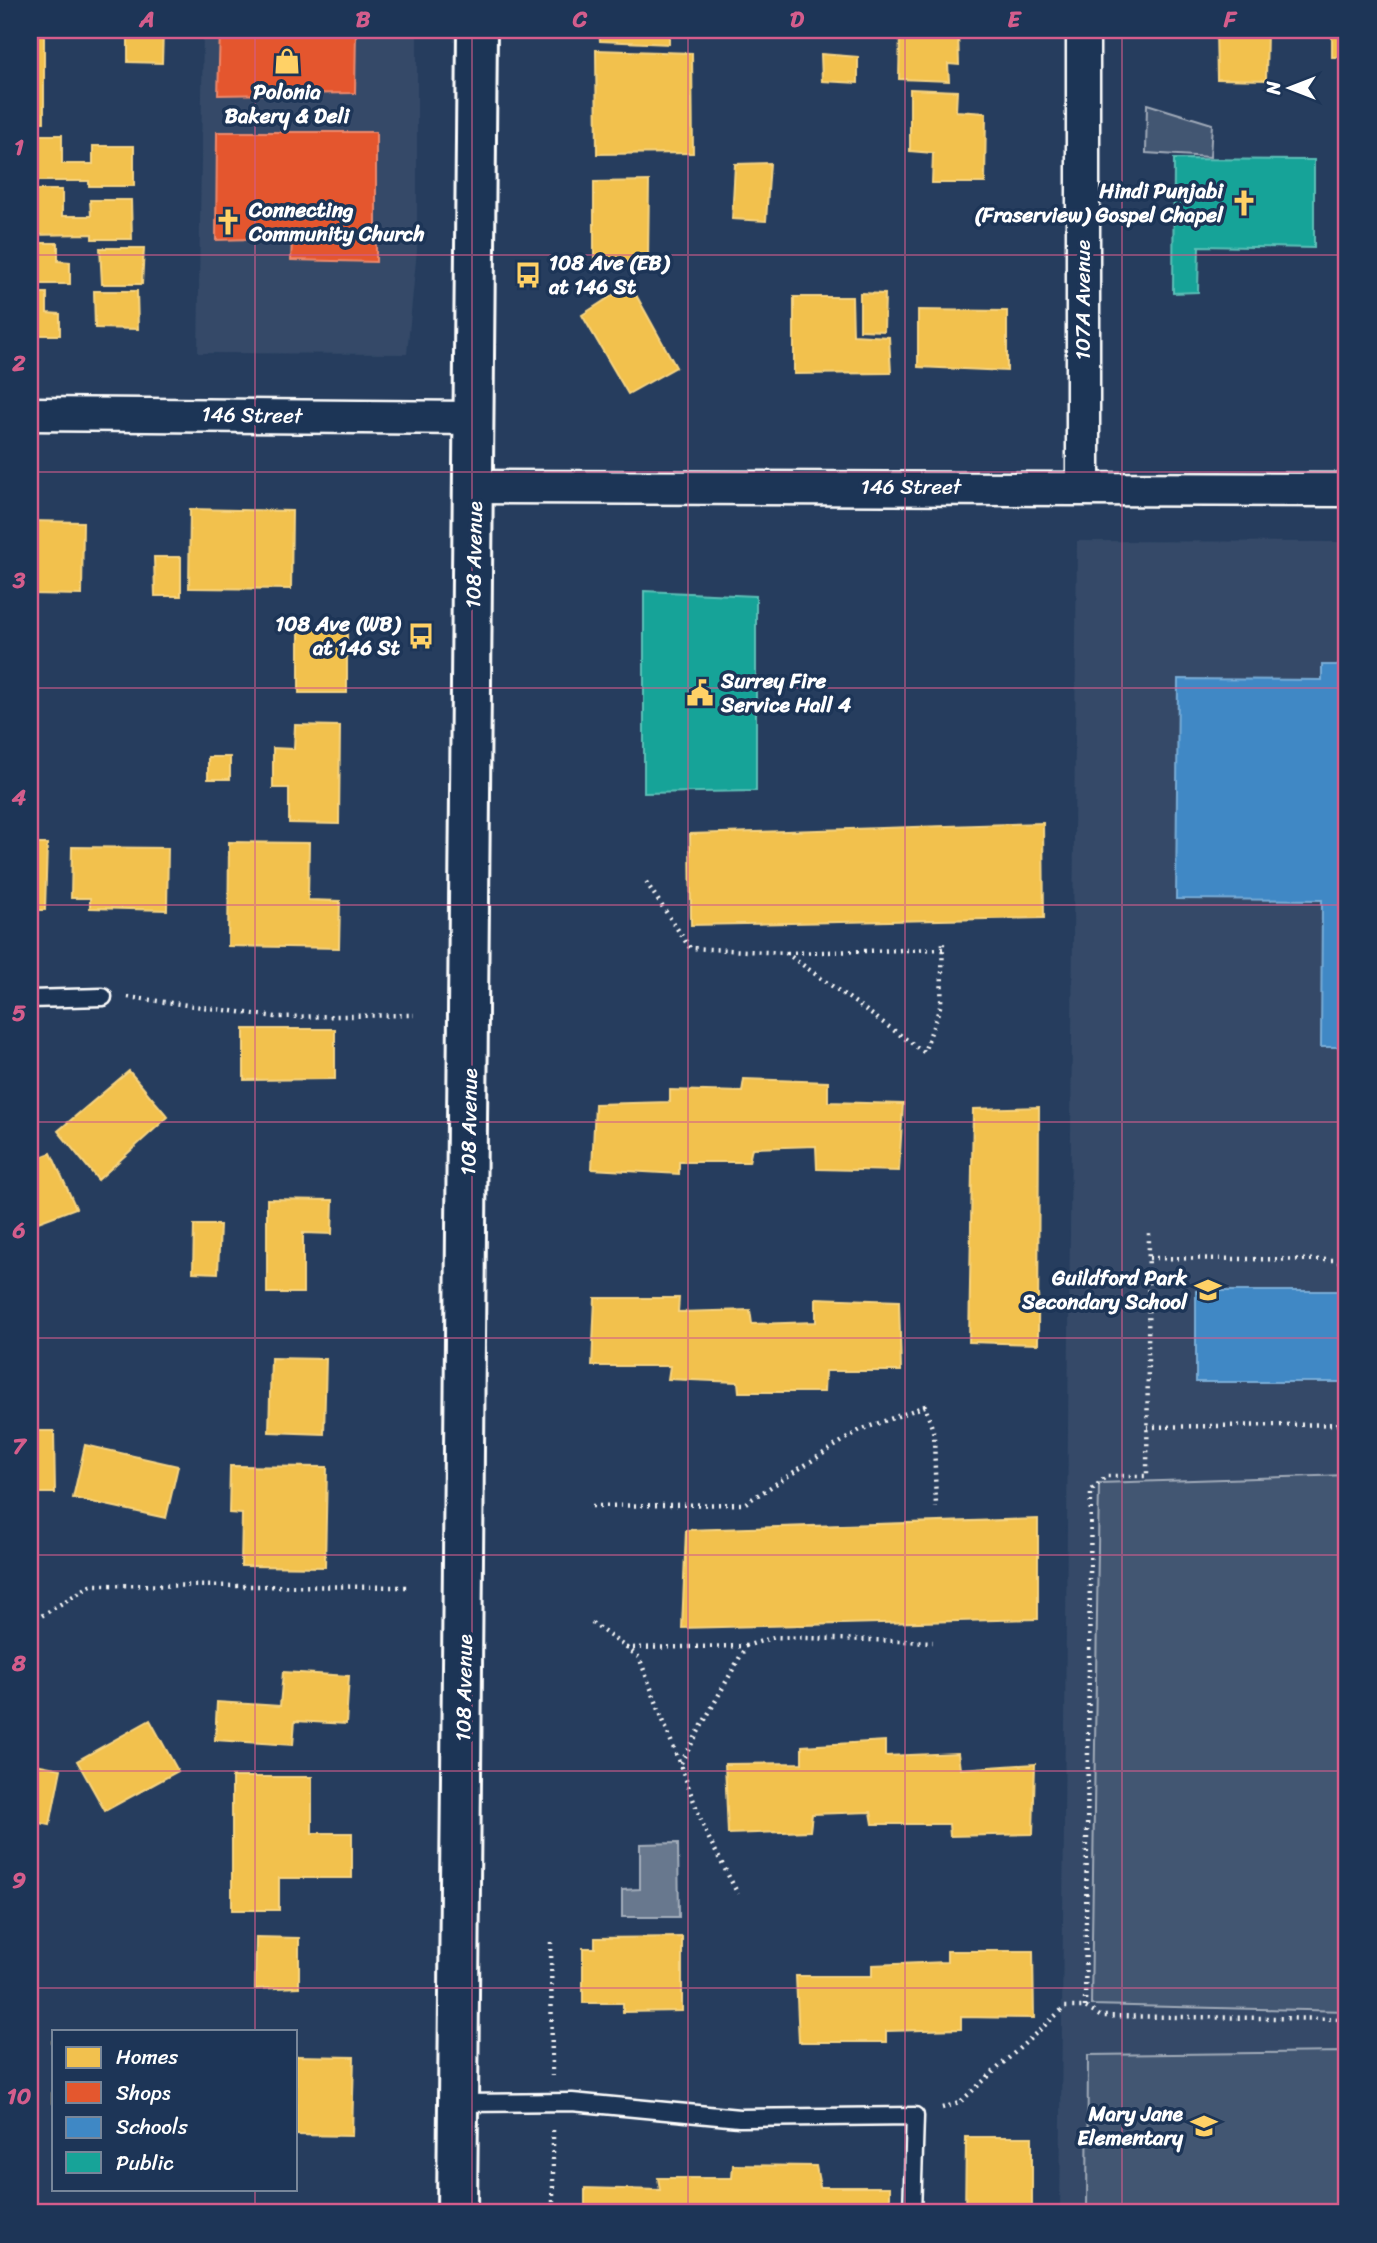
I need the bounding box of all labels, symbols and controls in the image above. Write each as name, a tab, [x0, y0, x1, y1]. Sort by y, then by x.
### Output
text: A	[138, 0, 155, 40]
text: B	[356, 0, 371, 40]
text: C	[572, 0, 588, 40]
text: D	[790, 0, 805, 40]
text: E	[1008, 0, 1023, 40]
text: F	[1223, 0, 1238, 40]
shop icon: Polonia Bakery & Deli	[272, 46, 302, 76]
north arrow	[1254, 52, 1324, 122]
place label: Polonia Bakery & Deli	[225, 73, 350, 135]
text: N	[1257, 81, 1290, 96]
text: 1	[14, 127, 24, 168]
place label: Hindi Punjabi (Fraserview) Gospel Chapel	[975, 172, 1224, 234]
church icon: Hindi Punjabi (Fraserview) Gospel Chapel	[1229, 188, 1259, 218]
place label: Connecting Community Church	[248, 191, 424, 253]
church icon: Connecting Community Church	[213, 207, 243, 237]
street label: 107A Avenue	[1064, 240, 1102, 360]
place label: 108 Ave (EB) at 146 St	[548, 244, 671, 306]
bus stop icon: 108 Ave (EB) at 146 St	[513, 260, 543, 290]
text: 2	[11, 343, 26, 384]
street label: 146 Street	[201, 395, 304, 435]
street label: 146 Street	[861, 468, 963, 506]
street label: 108 Avenue	[454, 501, 494, 609]
text: 3	[12, 560, 26, 601]
place label: 108 Ave (WB) at 146 St	[275, 605, 402, 667]
bus stop icon: 108 Ave (WB) at 146 St	[406, 621, 436, 651]
place label: Surrey Fire Service Hall 4	[720, 662, 851, 724]
public building icon: Surrey Fire Service Hall 4	[685, 678, 715, 708]
text: 4	[11, 777, 27, 818]
text: 5	[12, 993, 26, 1034]
street label: 108 Avenue	[449, 1068, 489, 1176]
text: 6	[11, 1210, 26, 1251]
place label: Guildford Park Secondary School	[1021, 1259, 1188, 1321]
school or university icon: Guildford Park Secondary School	[1193, 1275, 1223, 1305]
text: 7	[12, 1426, 27, 1467]
street label: 108 Avenue	[444, 1634, 484, 1742]
text: 8	[11, 1643, 26, 1684]
text: 9	[12, 1860, 26, 1901]
legend	[52, 2030, 298, 2190]
text: Homes	[116, 2038, 178, 2076]
text: Shops	[116, 2074, 171, 2112]
text: 10	[7, 2076, 32, 2117]
place label: Mary Jane Elementary	[1077, 2095, 1184, 2157]
text: Schools	[116, 2108, 188, 2146]
school or university icon: Mary Jane Elementary	[1189, 2111, 1219, 2141]
text: Public	[116, 2144, 174, 2182]

